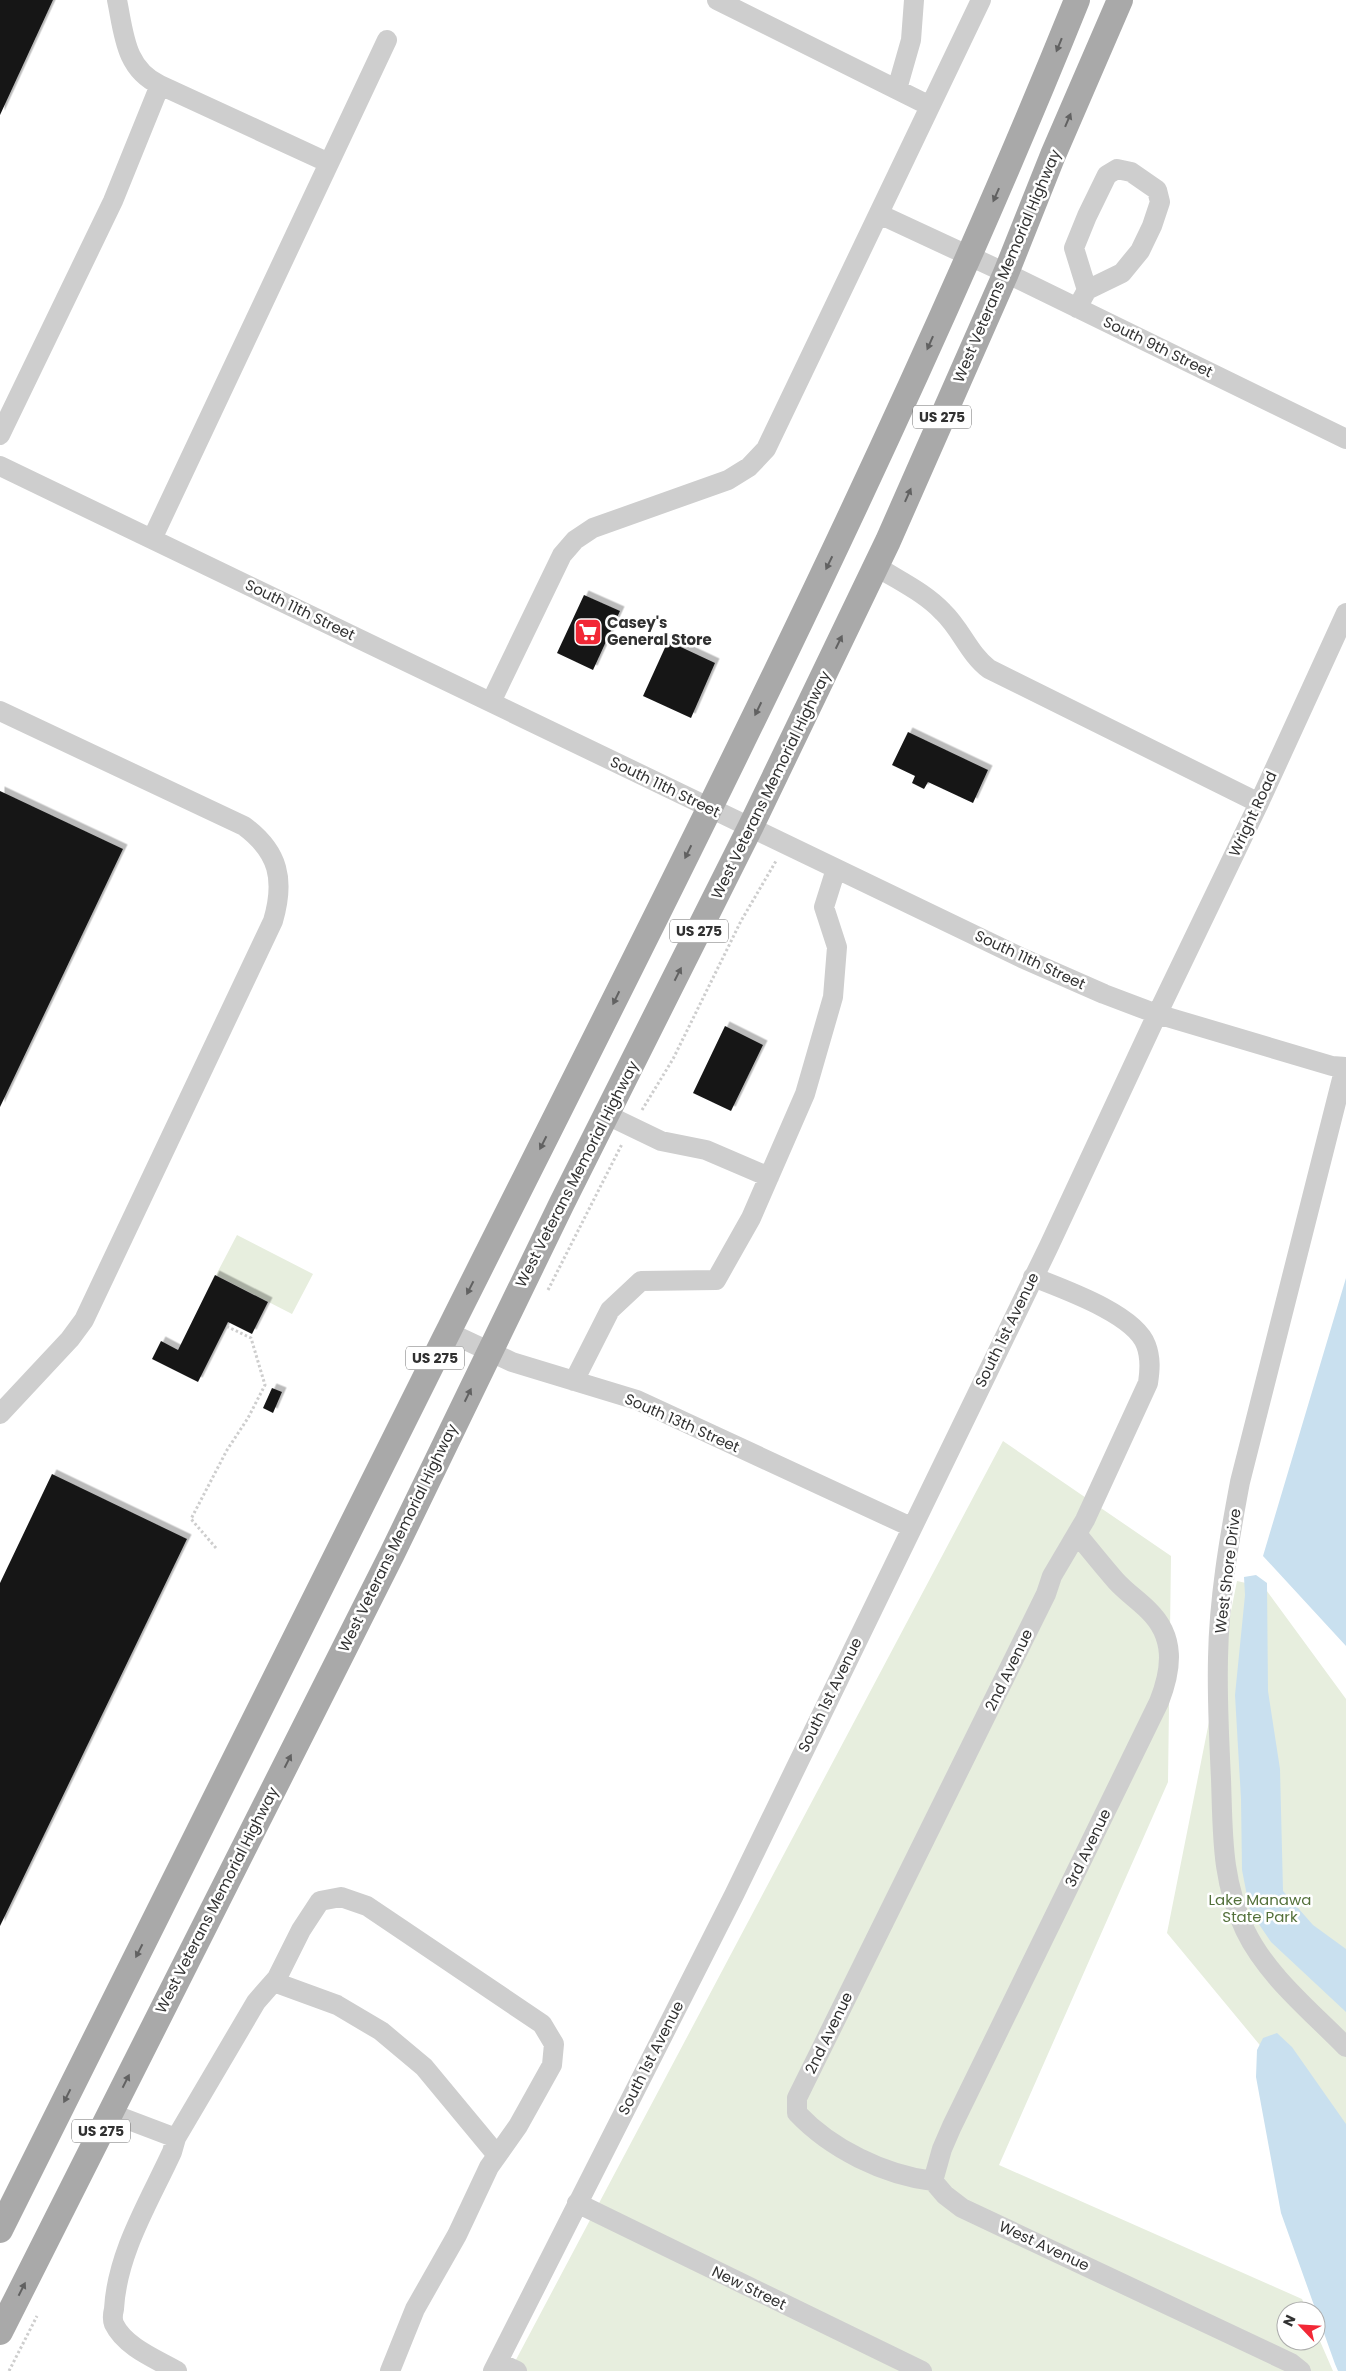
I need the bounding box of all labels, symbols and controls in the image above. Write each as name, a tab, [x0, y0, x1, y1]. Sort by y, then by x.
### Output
one-way arrow	[1055, 38, 1063, 53]
one-way arrow	[1065, 113, 1073, 127]
street label: West Veterans Memorial Highway	[948, 145, 1066, 386]
one-way arrow	[992, 188, 1000, 202]
street label: South 9th Street	[1100, 311, 1217, 382]
one-way arrow	[925, 336, 933, 350]
road number: US 275	[913, 406, 971, 428]
one-way arrow	[905, 488, 913, 502]
one-way arrow	[825, 555, 833, 570]
street label: South 11th Street	[242, 574, 359, 645]
place label: Casey's General Store	[607, 612, 712, 650]
supermarket icon: Casey's General Store	[573, 617, 603, 647]
one-way arrow	[836, 635, 844, 649]
street label: West Veterans Memorial Highway	[706, 667, 835, 902]
one-way arrow	[754, 702, 762, 716]
street label: South 11th Street	[607, 751, 724, 822]
street label: Wright Road	[1224, 768, 1282, 860]
one-way arrow	[684, 845, 692, 860]
road number: US 275	[670, 919, 728, 942]
street label: South 11th Street	[972, 925, 1089, 994]
one-way arrow	[674, 967, 682, 981]
one-way arrow	[611, 991, 619, 1005]
street label: West Veterans Memorial Highway	[510, 1056, 643, 1291]
one-way arrow	[539, 1136, 547, 1150]
street label: South 1st Avenue	[970, 1269, 1043, 1391]
one-way arrow	[466, 1281, 474, 1296]
road number: US 275	[406, 1346, 464, 1370]
one-way arrow	[464, 1388, 472, 1402]
street label: South 13th Street	[621, 1388, 743, 1457]
street label: West Veterans Memorial Highway	[333, 1420, 462, 1655]
street label: West Shore Drive	[1209, 1507, 1246, 1635]
street label: 2nd Avenue	[980, 1625, 1037, 1714]
street label: South 1st Avenue	[793, 1634, 866, 1756]
one-way arrow	[284, 1753, 292, 1768]
street label: West Veterans Memorial Highway	[150, 1782, 283, 2017]
street label: 3rd Avenue	[1060, 1805, 1116, 1891]
park label: Lake Manawa State Park	[1209, 1889, 1311, 1927]
one-way arrow	[135, 1943, 143, 1958]
street label: 2nd Avenue	[800, 1988, 857, 2077]
street label: South 1st Avenue	[613, 1997, 688, 2118]
one-way arrow	[122, 2074, 130, 2088]
one-way arrow	[63, 2089, 71, 2103]
road number: US 275	[72, 2120, 130, 2142]
street label: West Avenue	[996, 2215, 1093, 2276]
street label: New Street	[709, 2261, 790, 2315]
one-way arrow	[18, 2282, 26, 2296]
north arrow	[1276, 2301, 1326, 2351]
text: N	[1278, 2312, 1301, 2330]

